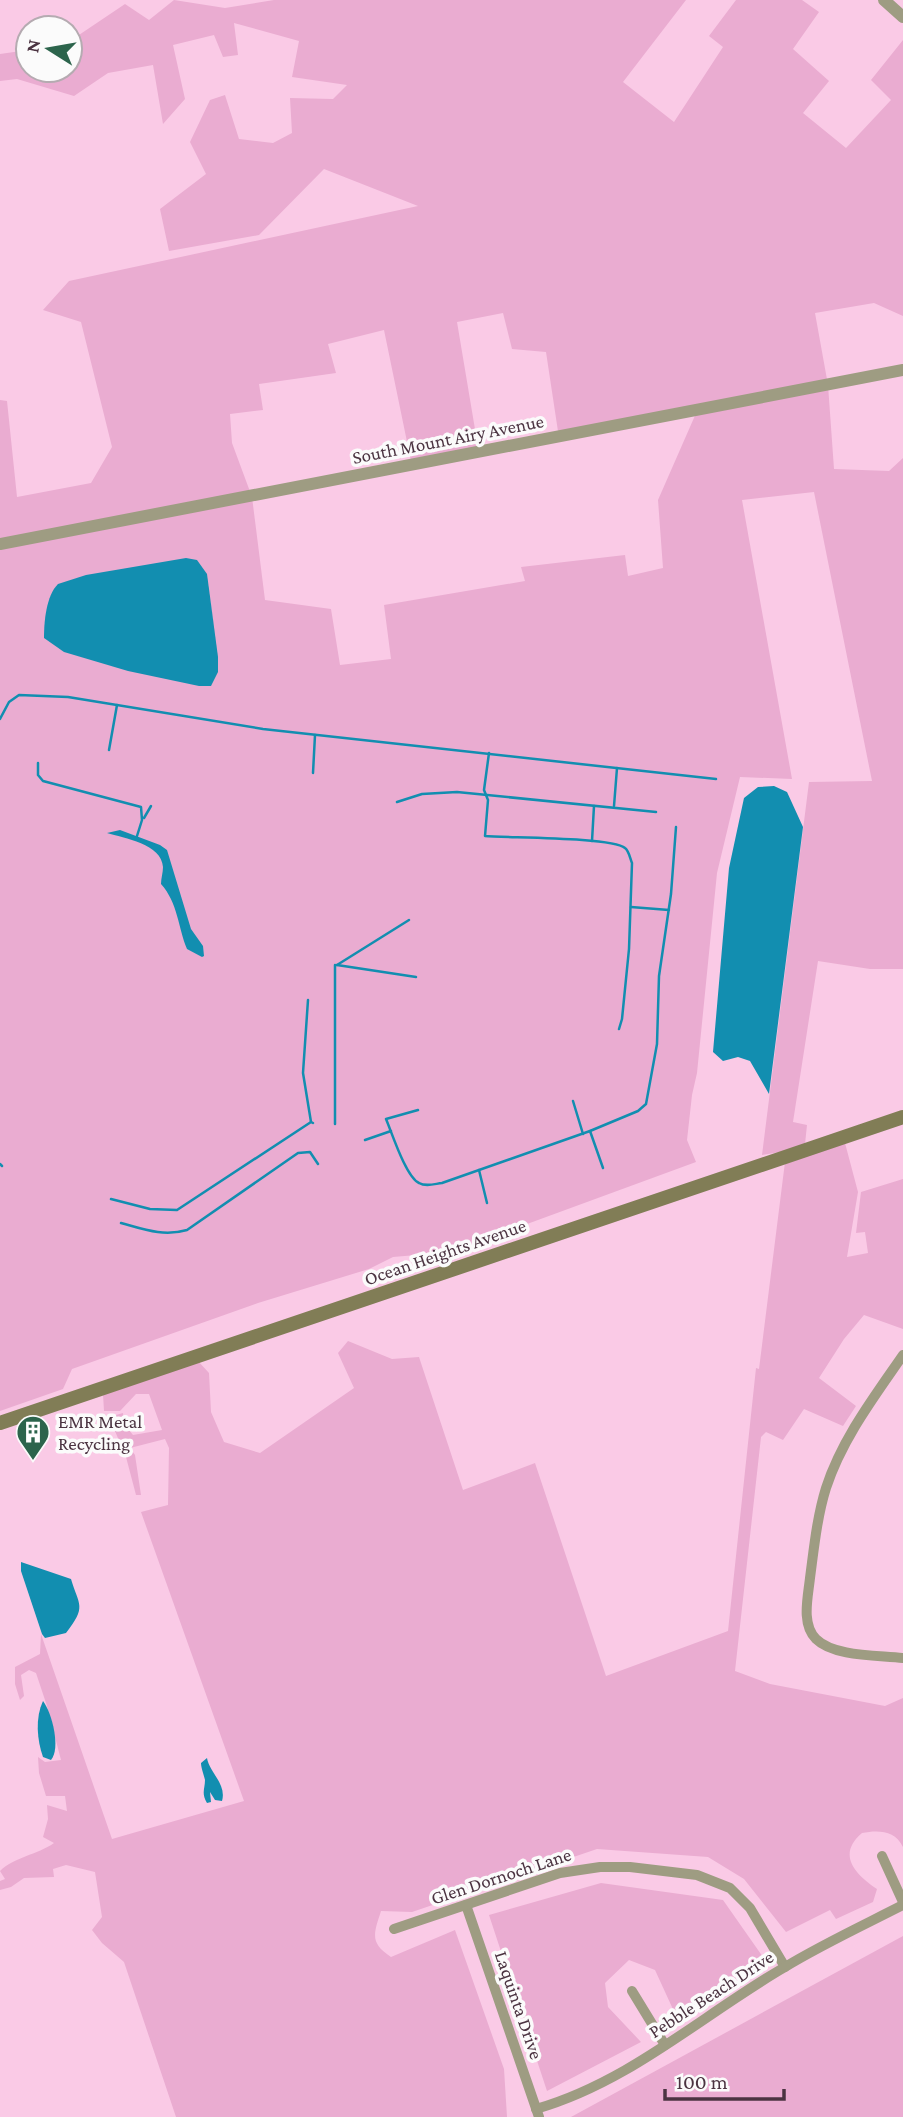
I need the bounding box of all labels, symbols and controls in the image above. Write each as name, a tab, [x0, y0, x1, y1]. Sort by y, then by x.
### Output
north arrow	[14, 14, 84, 84]
text: N	[21, 37, 44, 54]
street label: South Mount Airy Avenue	[350, 410, 546, 468]
street label: Ocean Heights Avenue	[361, 1214, 529, 1290]
place label: EMR Metal Recycling	[58, 1411, 142, 1454]
building icon: EMR Metal Recycling	[14, 1413, 52, 1462]
street label: Glen Dornoch Lane	[428, 1843, 574, 1909]
street label: Pebble Beach Drive	[645, 1946, 777, 2042]
street label: Laquinta Drive	[491, 1948, 547, 2062]
scale bar	[665, 2058, 784, 2102]
text: 100 m	[676, 2070, 728, 2094]

